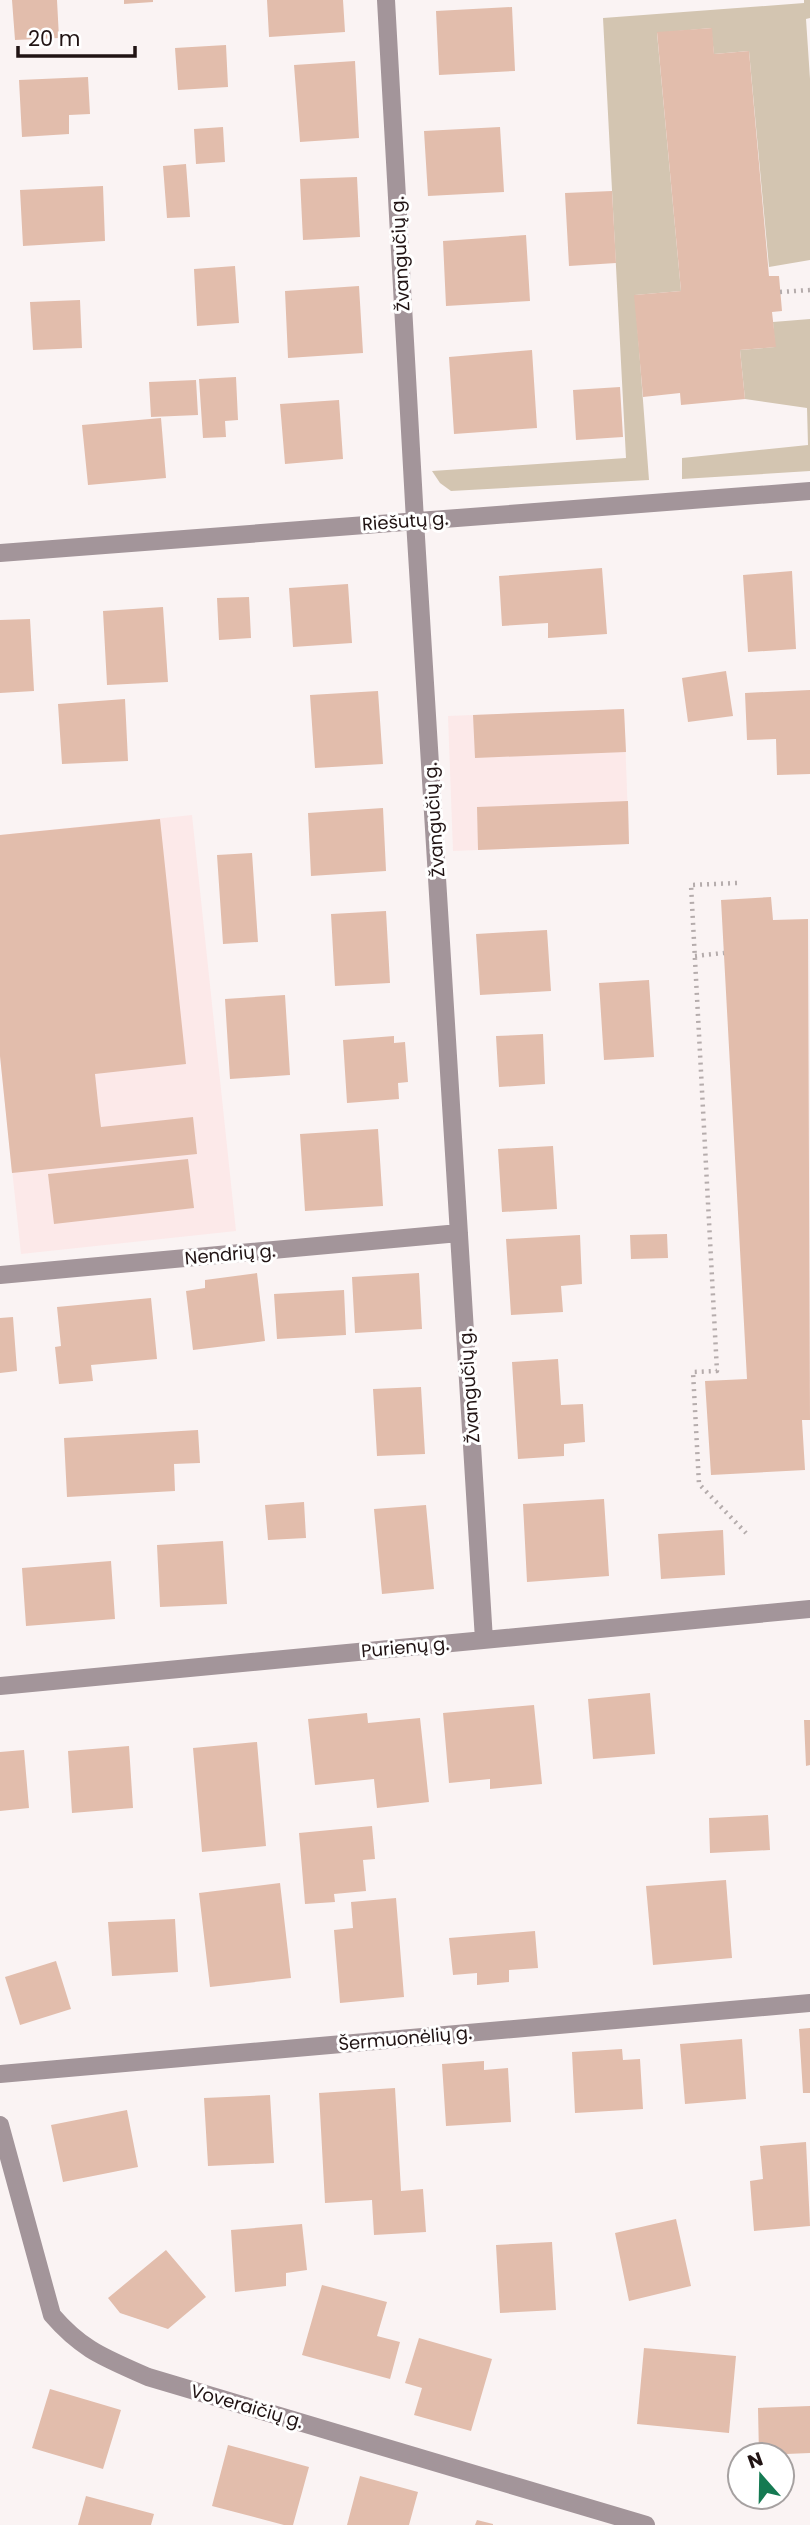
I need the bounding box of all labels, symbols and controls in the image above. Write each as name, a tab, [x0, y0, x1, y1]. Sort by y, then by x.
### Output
scale bar	[18, 14, 135, 58]
text: 20 m	[28, 24, 81, 53]
street label: Žvangučių g.	[385, 196, 415, 312]
street label: Riešutų g.	[361, 506, 449, 536]
street label: Žvangučių g.	[418, 762, 450, 878]
street label: Nendrių g.	[184, 1238, 276, 1270]
street label: Žvangučių g.	[453, 1328, 485, 1444]
street label: Purienų g.	[360, 1631, 450, 1663]
street label: Šermuonėlių g.	[337, 2020, 473, 2056]
street label: Voveraičių g.	[188, 2378, 306, 2434]
north arrow	[726, 2441, 796, 2511]
text: N	[744, 2445, 767, 2476]

